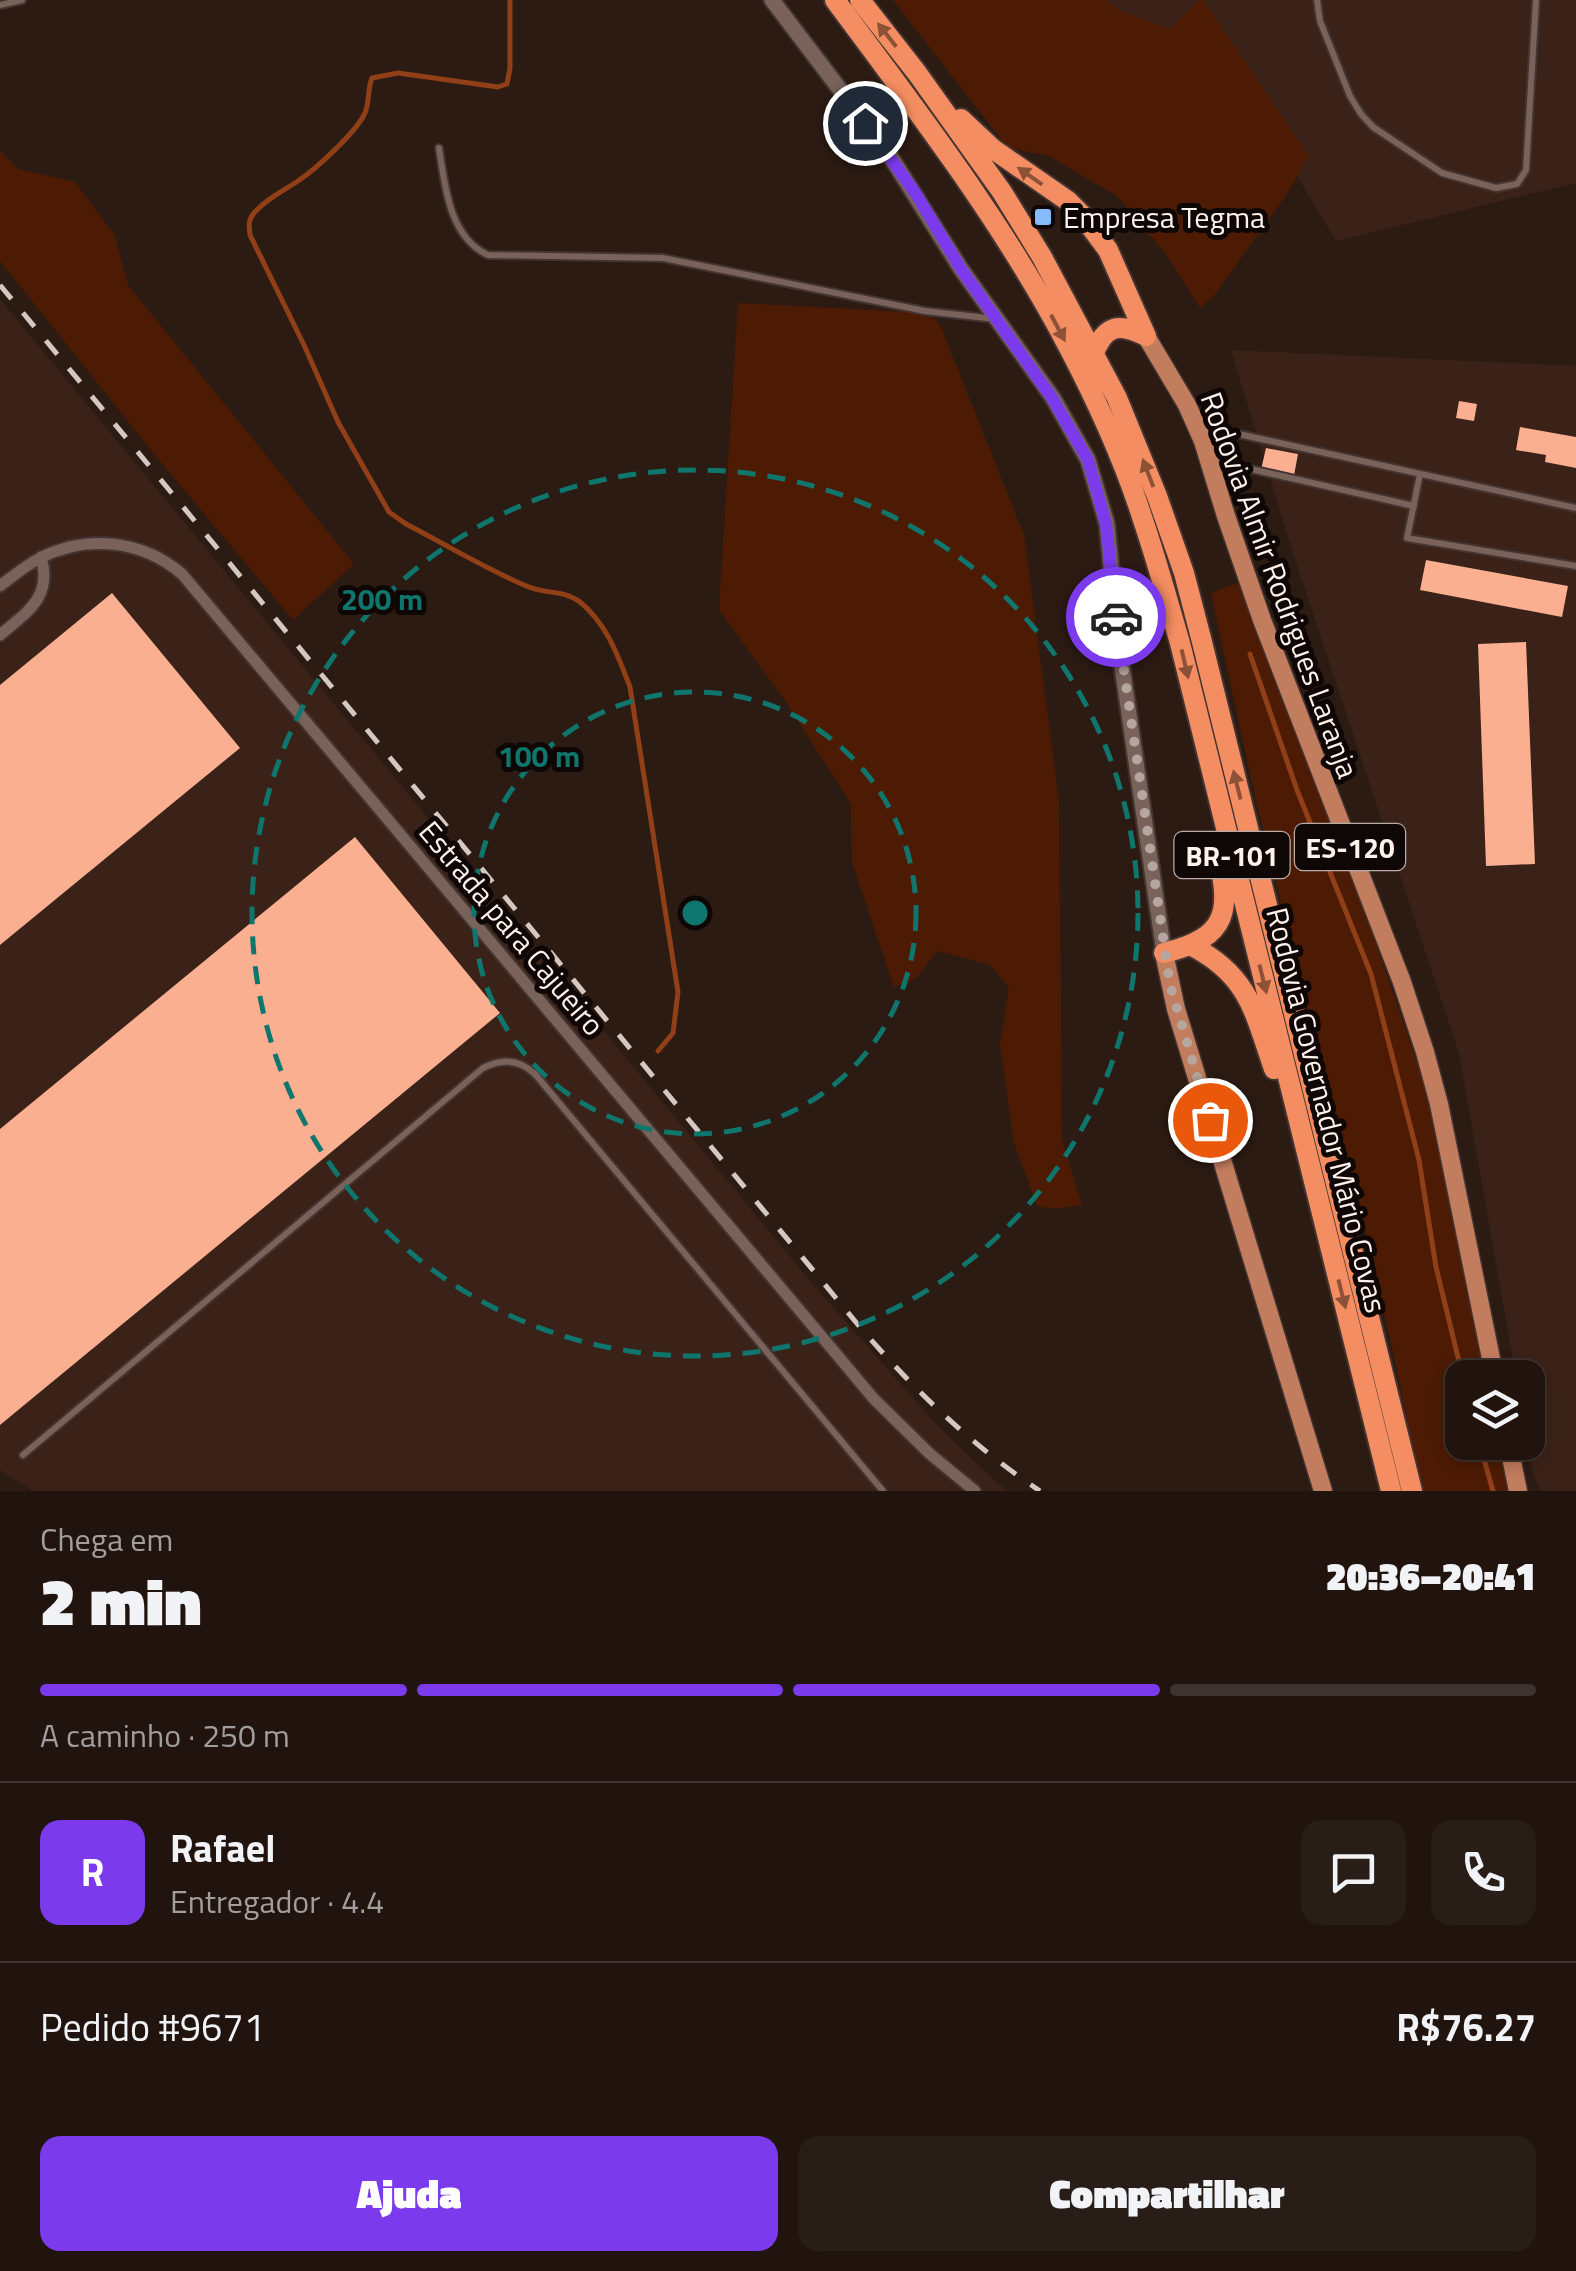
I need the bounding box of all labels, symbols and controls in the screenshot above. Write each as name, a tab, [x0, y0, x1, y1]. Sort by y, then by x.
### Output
one-way arrow	[878, 22, 898, 48]
pin	[823, 81, 908, 166]
icon: home	[838, 96, 893, 151]
one-way arrow	[1017, 168, 1044, 186]
place label: Empresa Tegma	[1063, 194, 1265, 240]
marker: Empresa Tegma	[1032, 206, 1054, 228]
one-way arrow	[1049, 313, 1066, 342]
street label: Rodovia Almir Rodrigues Laranja	[1189, 385, 1371, 785]
one-way arrow	[1139, 457, 1155, 487]
courier	[1066, 567, 1166, 667]
text: 200 m	[341, 576, 423, 622]
icon: car	[1089, 590, 1144, 645]
one-way arrow	[1178, 649, 1193, 680]
text: 100 m	[498, 733, 580, 779]
one-way arrow	[1229, 769, 1245, 800]
street label: Estrada para Cajueiro	[408, 810, 616, 1046]
road number: ES-120	[1295, 824, 1405, 870]
road number: BR-101	[1174, 832, 1290, 878]
centre of rings	[677, 895, 713, 931]
street label: Rodovia Governador Mário Covas	[1254, 903, 1400, 1317]
one-way arrow	[1256, 964, 1272, 995]
pin	[1168, 1078, 1253, 1163]
icon: bag	[1183, 1093, 1238, 1148]
one-way arrow	[1335, 1279, 1350, 1310]
map controls	[1445, 1360, 1545, 1460]
button: layers	[1445, 1360, 1545, 1460]
text: Chega em	[40, 1515, 173, 1563]
text: 20:36–20:41	[1326, 1547, 1536, 1605]
text: 2 min	[40, 1551, 201, 1650]
text: A caminho · 250 m	[40, 1711, 290, 1759]
text: Rafael	[170, 1819, 275, 1877]
button: chat	[1301, 1820, 1406, 1925]
button: phone	[1431, 1820, 1536, 1925]
text: R	[81, 1843, 104, 1901]
text: Entregador · 4.4	[170, 1877, 384, 1925]
text: Pedido #9671	[40, 1998, 265, 2056]
text: R$76.27	[1396, 1998, 1536, 2056]
button: Ajuda	[40, 2136, 778, 2251]
button: Compartilhar	[798, 2136, 1536, 2251]

